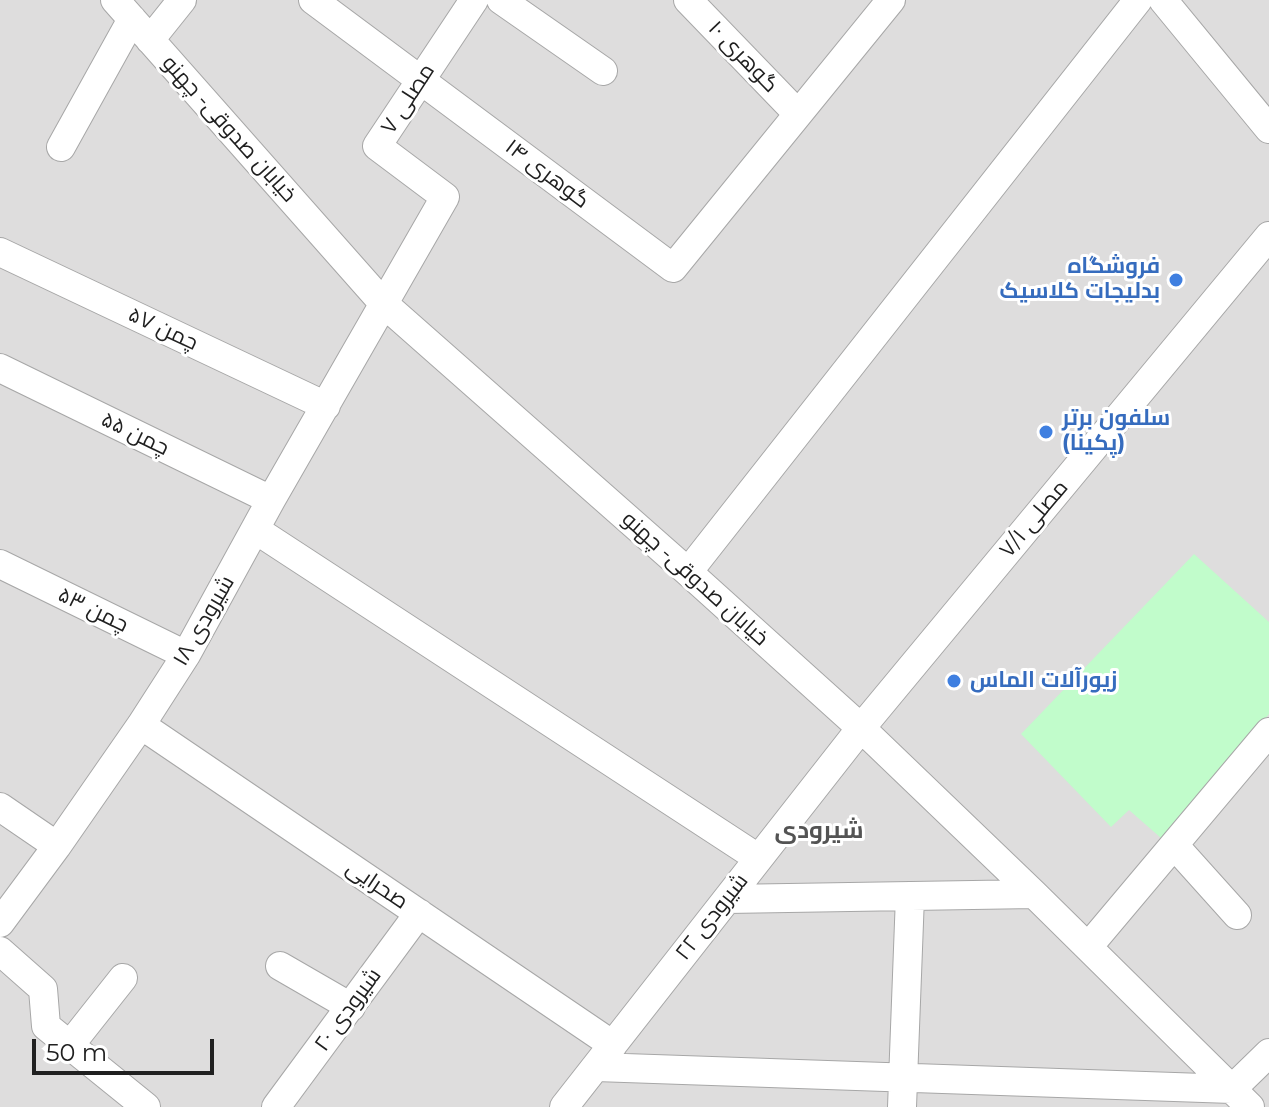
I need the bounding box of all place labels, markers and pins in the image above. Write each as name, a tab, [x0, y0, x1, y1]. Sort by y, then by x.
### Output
place label: فروشگاه بدلیجات کلاسیک	[1000, 254, 1160, 306]
marker: فروشگاه بدلیجات کلاسیک	[1167, 271, 1185, 289]
place label: سلفون برتر (پکینا)	[1062, 406, 1170, 458]
marker: سلفون برتر (پکینا)	[1037, 423, 1055, 441]
place label: زیورآلات الماس	[970, 668, 1117, 694]
marker: زیورآلات الماس	[945, 672, 963, 690]

